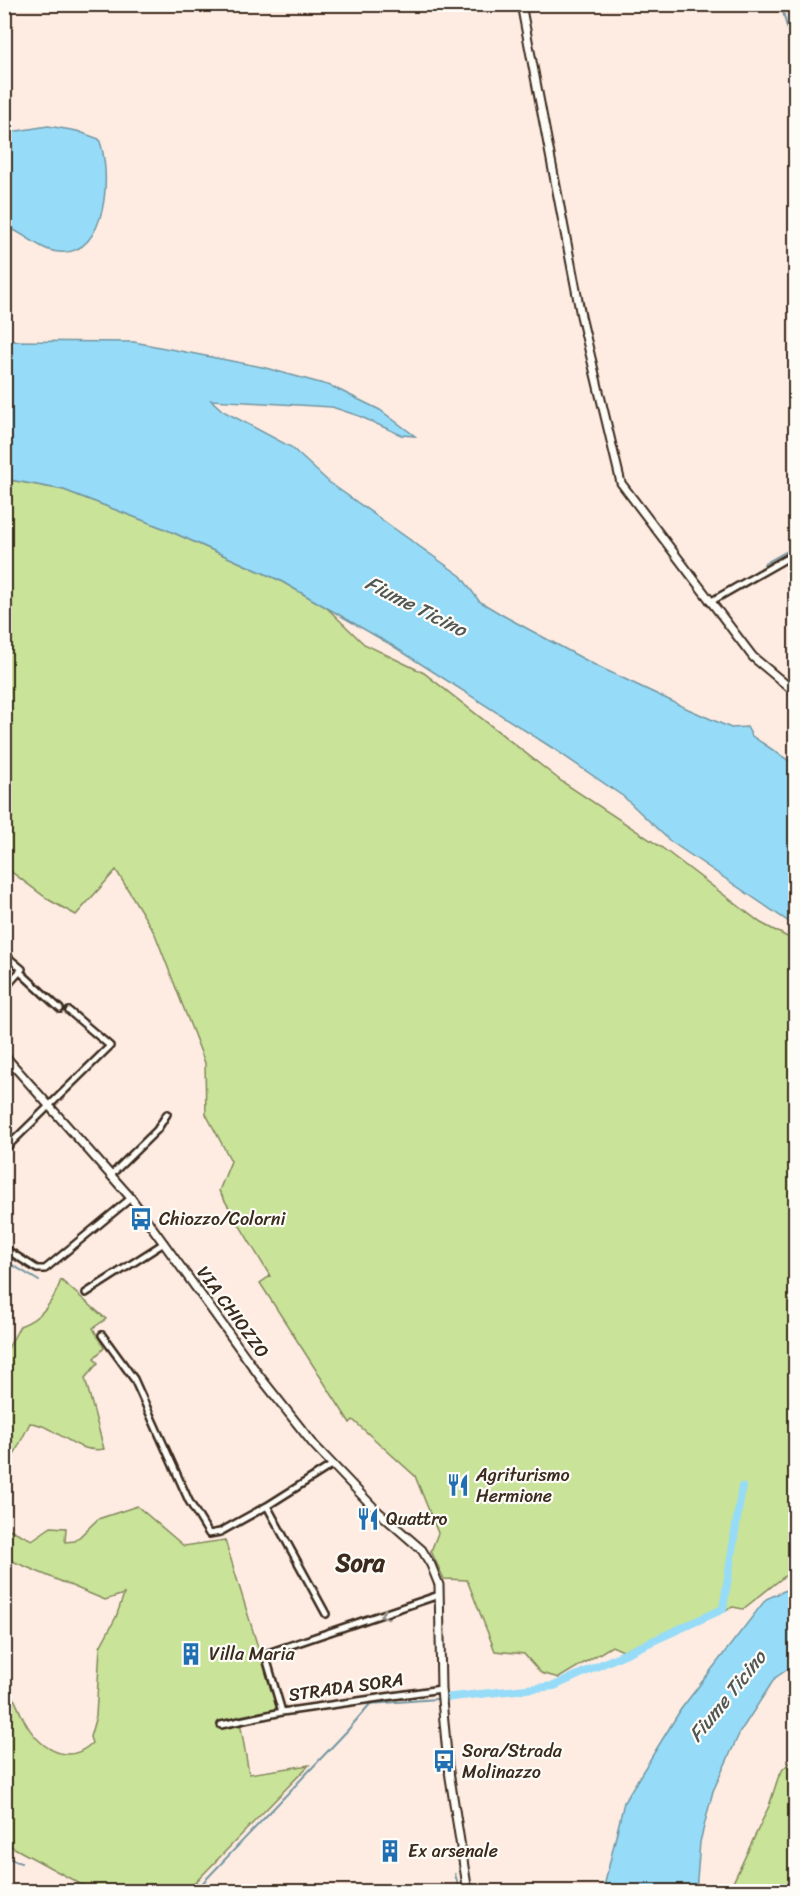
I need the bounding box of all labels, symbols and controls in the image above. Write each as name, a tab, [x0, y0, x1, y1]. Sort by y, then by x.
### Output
water label: Fiume Ticino	[359, 566, 474, 647]
place label: Chiozzo/Colorni	[159, 1203, 287, 1235]
bus stop icon: Chiozzo/Colorni	[128, 1206, 154, 1232]
street label: VIA CHIOZZO	[188, 1259, 278, 1365]
place label: Agriturismo Hermione	[475, 1459, 570, 1512]
restaurant icon: Agriturismo Hermione	[445, 1472, 471, 1498]
place label: Quattro	[386, 1503, 448, 1535]
restaurant icon: Quattro	[355, 1506, 381, 1532]
district label: Sora	[334, 1542, 386, 1584]
one-way arrow	[379, 1608, 390, 1621]
place label: Villa Maria	[209, 1638, 295, 1670]
building icon: Villa Maria	[178, 1641, 204, 1667]
water label: Fiume Ticino	[679, 1642, 776, 1750]
street label: STRADA SORA	[286, 1663, 406, 1711]
place label: Sora/Strada Molinazzo	[462, 1735, 563, 1788]
bus stop icon: Sora/Strada Molinazzo	[431, 1748, 457, 1774]
place label: Ex arsenale	[408, 1835, 498, 1867]
building icon: Ex arsenale	[377, 1838, 403, 1864]

